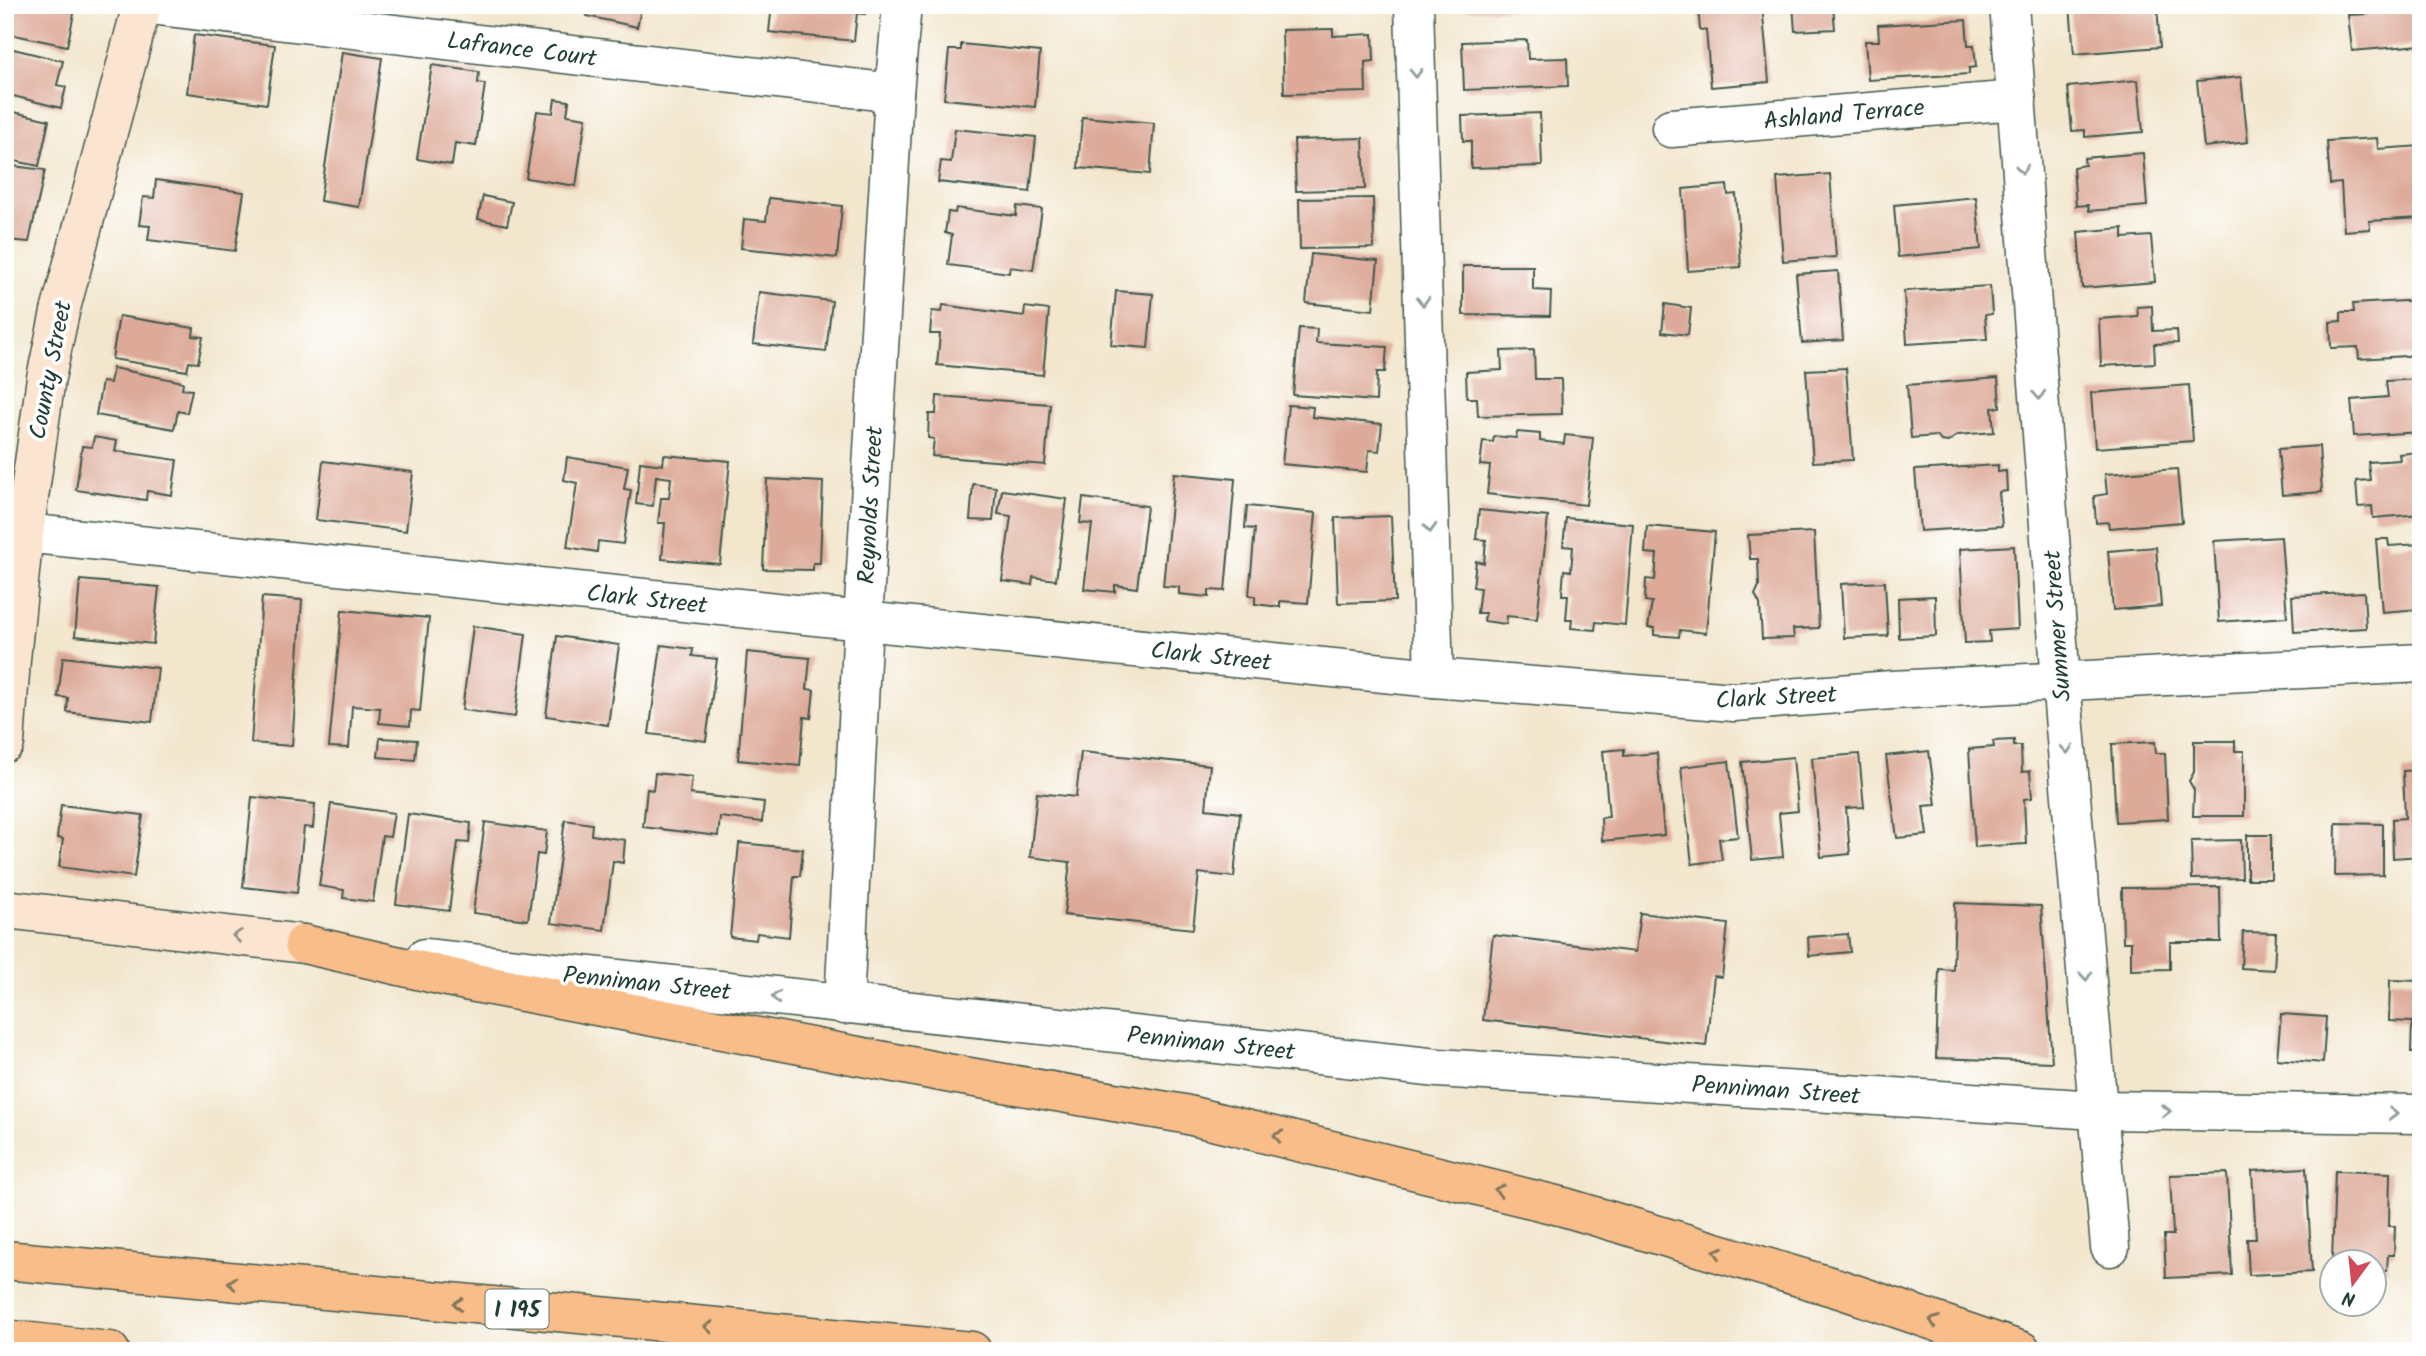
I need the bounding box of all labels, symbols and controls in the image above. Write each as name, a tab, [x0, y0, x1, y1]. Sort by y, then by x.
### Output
street label: Lafrance Court	[445, 22, 600, 79]
one-way arrow	[1408, 68, 1423, 79]
street label: Ashland Terrace	[1762, 89, 1926, 142]
one-way arrow	[2014, 163, 2029, 174]
one-way arrow	[1415, 296, 1430, 307]
street label: County Street	[19, 297, 84, 443]
one-way arrow	[2031, 390, 2046, 401]
street label: Reynolds Street	[848, 424, 895, 585]
one-way arrow	[1422, 523, 1437, 534]
street label: Summer Street	[2034, 548, 2083, 703]
street label: Clark Street	[585, 575, 710, 626]
street label: Clark Street	[1149, 632, 1274, 683]
street label: Clark Street	[1715, 676, 1838, 721]
one-way arrow	[2059, 743, 2074, 755]
one-way arrow	[231, 929, 242, 944]
street label: Penniman Street	[561, 956, 734, 1013]
one-way arrow	[2078, 971, 2093, 982]
one-way arrow	[771, 990, 782, 1005]
street label: Penniman Street	[1125, 1016, 1298, 1073]
street label: Penniman Street	[1690, 1066, 1862, 1117]
one-way arrow	[2161, 1103, 2171, 1119]
one-way arrow	[2388, 1106, 2399, 1122]
one-way arrow	[1272, 1130, 1284, 1144]
one-way arrow	[1493, 1184, 1505, 1198]
one-way arrow	[1712, 1245, 1724, 1260]
north arrow	[2318, 1248, 2388, 1318]
one-way arrow	[226, 1275, 237, 1290]
text: N	[2339, 1281, 2359, 1314]
road number: I 195	[486, 1290, 548, 1328]
one-way arrow	[452, 1297, 463, 1312]
one-way arrow	[1929, 1315, 1941, 1329]
one-way arrow	[703, 1320, 715, 1335]

